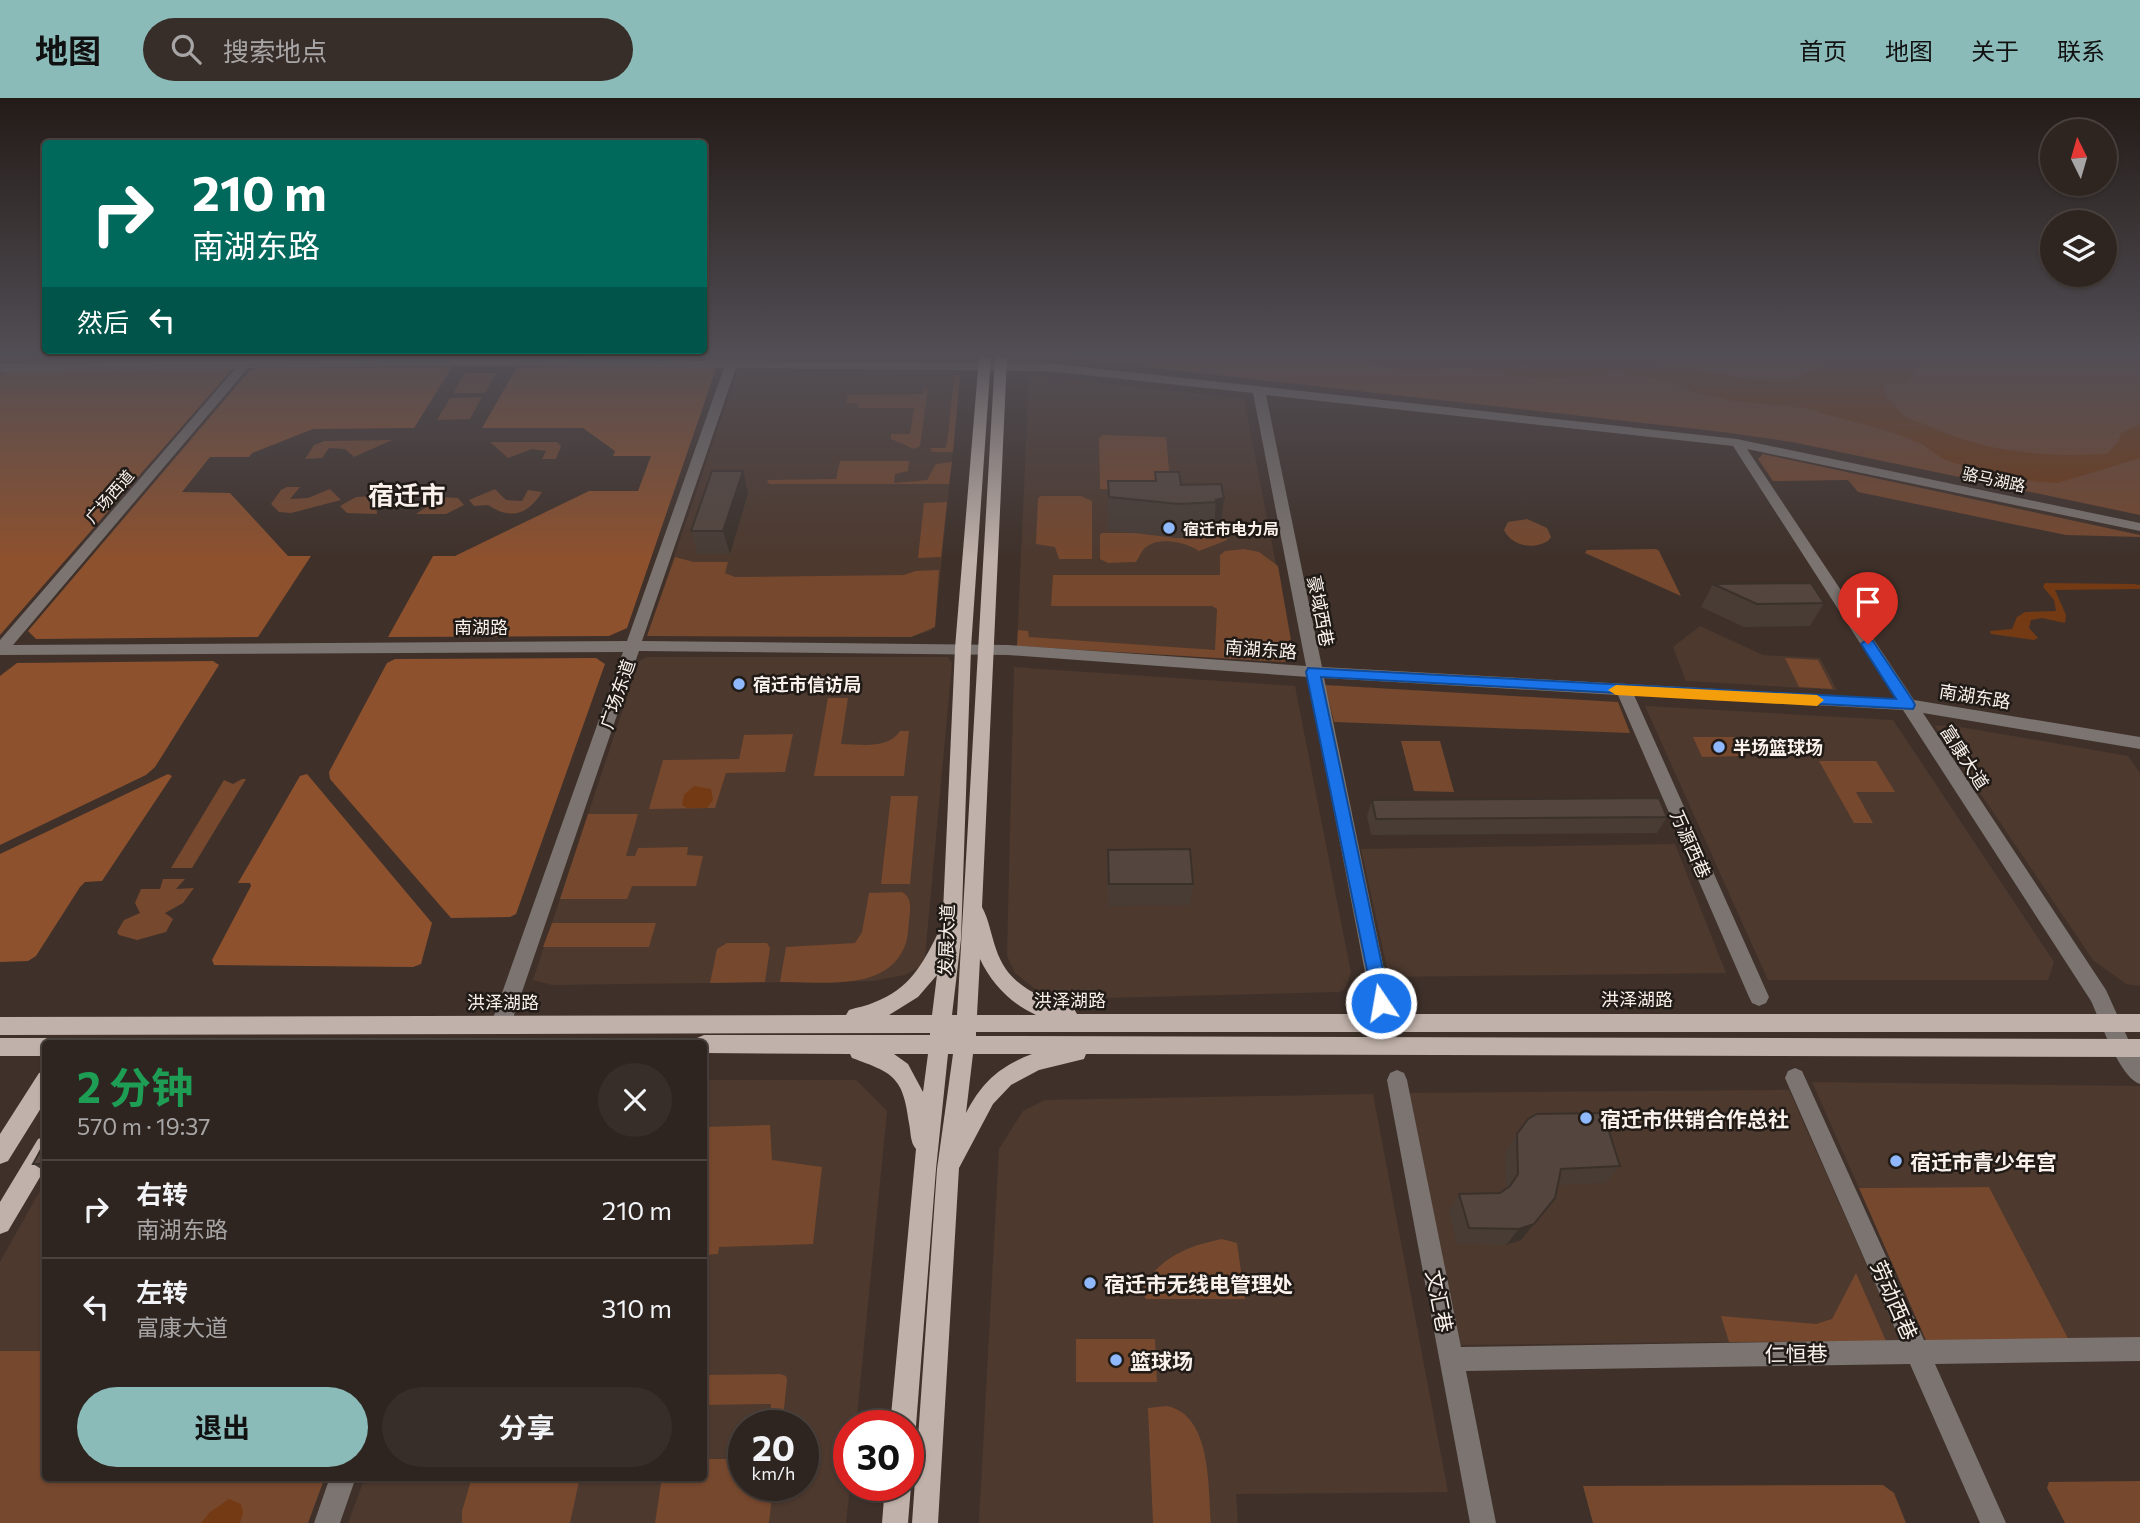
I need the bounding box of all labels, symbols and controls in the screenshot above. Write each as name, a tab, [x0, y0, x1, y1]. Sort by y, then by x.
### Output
search box	[143, 18, 633, 81]
text: 地图	[35, 29, 101, 70]
icon: search	[167, 30, 205, 68]
text: 搜索地点	[223, 35, 327, 66]
text: 首页	[1799, 36, 1847, 65]
text: 地图	[1885, 36, 1933, 65]
text: 关于	[1971, 36, 2019, 65]
text: 联系	[2057, 36, 2105, 65]
north arrow	[2040, 119, 2118, 196]
map controls	[2040, 119, 2117, 287]
text: 210 m	[192, 161, 327, 221]
icon: right	[77, 168, 168, 259]
button: layers	[2040, 210, 2117, 287]
text: 南湖东路	[192, 225, 320, 265]
icon: left	[143, 301, 181, 339]
text: 然后	[77, 306, 129, 337]
street label: 骆马湖路	[1961, 463, 2027, 495]
street label: 广场西道	[81, 466, 137, 526]
district label: 宿迁市	[368, 479, 446, 510]
place label: 宿迁市电力局	[1183, 519, 1279, 538]
marker: 宿迁市电力局	[1161, 520, 1177, 536]
pin	[1838, 572, 1898, 644]
street label: 豪域西巷	[1303, 574, 1339, 648]
icon: arrive	[1849, 583, 1887, 621]
street label: 南湖路	[454, 616, 508, 638]
street label: 南湖东路	[1224, 636, 1298, 662]
street label: 广场东道	[595, 656, 639, 732]
place label: 宿迁市信访局	[753, 673, 861, 695]
marker: 宿迁市信访局	[731, 676, 747, 692]
street label: 南湖东路	[1938, 680, 2012, 712]
street label: 富康大道	[1936, 721, 1994, 793]
place label: 半场篮球场	[1733, 736, 1823, 758]
marker: 半场篮球场	[1711, 739, 1727, 755]
street label: 万源西巷	[1666, 807, 1716, 881]
street label: 发展大道	[934, 904, 958, 976]
position arrow	[1344, 966, 1418, 1040]
street label: 洪泽湖路	[1601, 988, 1673, 1010]
street label: 洪泽湖路	[1034, 989, 1106, 1011]
street label: 洪泽湖路	[467, 991, 539, 1013]
text: 2 分钟	[77, 1060, 193, 1112]
button: close	[598, 1063, 672, 1137]
place label: 宿迁市供销合作总社	[1600, 1106, 1789, 1131]
marker: 宿迁市供销合作总社	[1578, 1110, 1594, 1126]
text: 570 m · 19:37	[77, 1112, 210, 1140]
place label: 宿迁市青少年宫	[1910, 1149, 2057, 1174]
marker: 宿迁市青少年宫	[1888, 1153, 1904, 1169]
text: 右转	[136, 1178, 188, 1209]
icon: right	[77, 1190, 115, 1228]
text: 210 m	[602, 1194, 672, 1225]
text: 南湖东路	[136, 1215, 228, 1243]
street label: 劳动西巷	[1866, 1257, 1924, 1343]
street label: 文汇巷	[1422, 1268, 1458, 1334]
place label: 宿迁市无线电管理处	[1104, 1271, 1293, 1296]
marker: 宿迁市无线电管理处	[1082, 1275, 1098, 1291]
text: 左转	[136, 1276, 188, 1307]
icon: left	[77, 1288, 115, 1326]
text: 310 m	[601, 1292, 672, 1323]
text: 富康大道	[136, 1313, 228, 1341]
street label: 仁恒巷	[1764, 1340, 1828, 1366]
place label: 篮球场	[1130, 1348, 1193, 1373]
marker: 篮球场	[1108, 1352, 1124, 1368]
button: 退出	[77, 1387, 368, 1467]
button: 分享	[382, 1387, 672, 1467]
speed limit sign: 30	[833, 1410, 924, 1501]
text: 20	[752, 1425, 795, 1468]
text: km/h	[752, 1462, 795, 1484]

